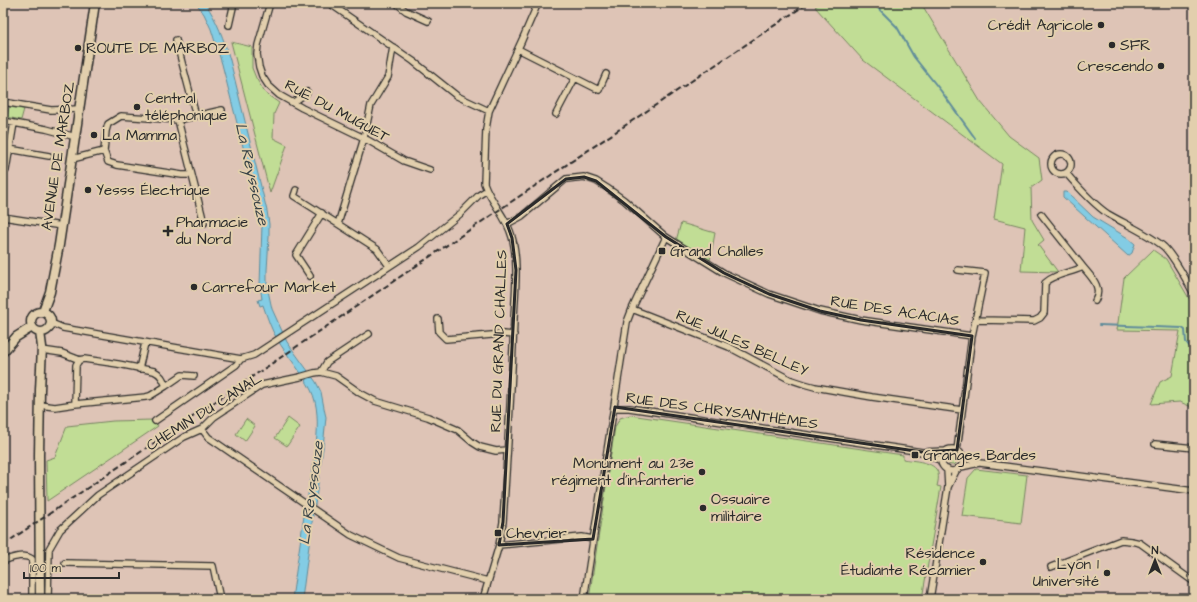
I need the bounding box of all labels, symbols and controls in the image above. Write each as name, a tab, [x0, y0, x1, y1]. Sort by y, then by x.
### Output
place label: Crédit Agricole	[988, 15, 1093, 37]
marker: Crédit Agricole	[1096, 20, 1106, 30]
place label: SFR	[1120, 35, 1151, 56]
place label: ROUTE DE MARBOZ	[86, 38, 229, 59]
marker: SFR	[1107, 40, 1117, 50]
marker: ROUTE DE MARBOZ	[73, 43, 83, 53]
place label: Crescendo	[1077, 56, 1154, 77]
marker: Crescendo	[1156, 61, 1166, 71]
street label: RUE DU MUGUET	[281, 74, 394, 148]
street label: AVENUE DE MARBOZ	[36, 80, 80, 232]
place label: Central téléphonique	[145, 88, 227, 126]
marker: Central téléphonique	[132, 102, 142, 112]
water label: La Reyssouze	[229, 121, 275, 229]
place label: La Mamma	[102, 125, 177, 146]
marker: La Mamma	[89, 130, 99, 140]
place label: Yesss Électrique	[96, 180, 210, 201]
marker: Yesss Électrique	[83, 185, 93, 195]
place label: Pharmacie du Nord	[176, 212, 248, 250]
marker: Pharmacie du Nord	[163, 226, 173, 236]
place label: Grand Challes	[670, 241, 764, 262]
marker: Grand Challes	[657, 246, 667, 256]
street label: RUE DU GRAND CHALLES	[485, 249, 513, 433]
place label: Carrefour Market	[202, 277, 336, 298]
marker: Carrefour Market	[189, 282, 199, 292]
street label: RUE DES ACACIAS	[829, 290, 961, 332]
street label: RUE JULES BELLEY	[673, 304, 811, 382]
street label: CHEMIN DU CANAL	[142, 368, 266, 456]
street label: RUE DES CHRYSANTHÈMES	[625, 387, 820, 435]
water label: La Reyssouze	[293, 439, 330, 546]
place label: Granges Bardes	[923, 445, 1037, 467]
marker: Granges Bardes	[910, 450, 920, 460]
place label: Monument au 23e régiment d'infanterie	[551, 453, 694, 492]
marker: Monument au 23e régiment d'infanterie	[697, 467, 707, 477]
place label: Ossuaire militaire	[711, 489, 770, 527]
marker: Ossuaire militaire	[698, 503, 708, 513]
place label: Chevrier	[506, 523, 567, 544]
marker: Chevrier	[493, 528, 503, 538]
north arrow	[1135, 540, 1175, 580]
place label: Résidence Étudiante Récamier	[841, 543, 975, 581]
text: N	[1152, 543, 1159, 558]
scale bar	[24, 554, 119, 580]
place label: Lyon 1 Université	[1033, 554, 1099, 592]
marker: Résidence Étudiante Récamier	[978, 557, 988, 567]
text: 100 m	[30, 560, 61, 577]
marker: Lyon 1 Université	[1102, 568, 1112, 578]

